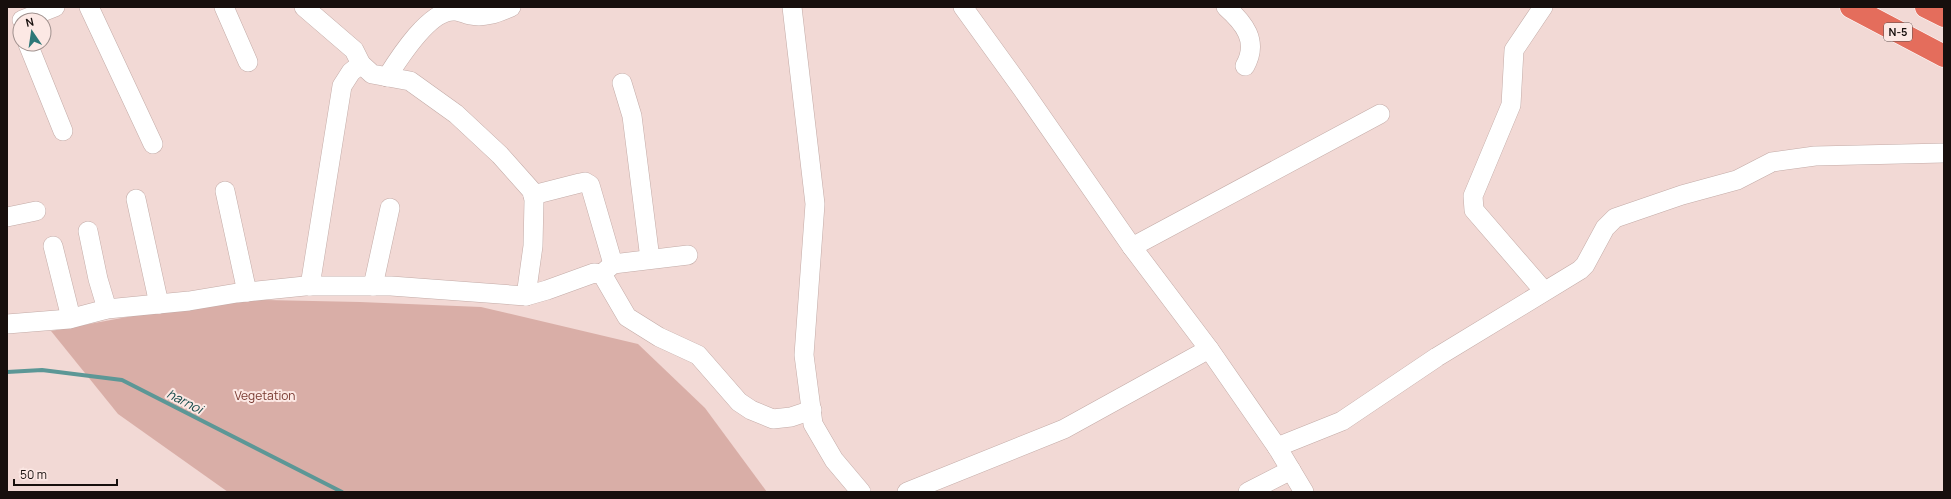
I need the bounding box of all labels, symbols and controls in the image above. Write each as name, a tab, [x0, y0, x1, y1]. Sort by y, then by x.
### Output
north arrow	[12, 12, 52, 52]
text: N	[24, 14, 35, 30]
road number: N-5	[1884, 23, 1912, 41]
water label: harnoi	[164, 384, 208, 419]
park label: Vegetation	[235, 387, 295, 404]
scale bar	[14, 461, 117, 487]
text: 50 m	[20, 466, 47, 483]

